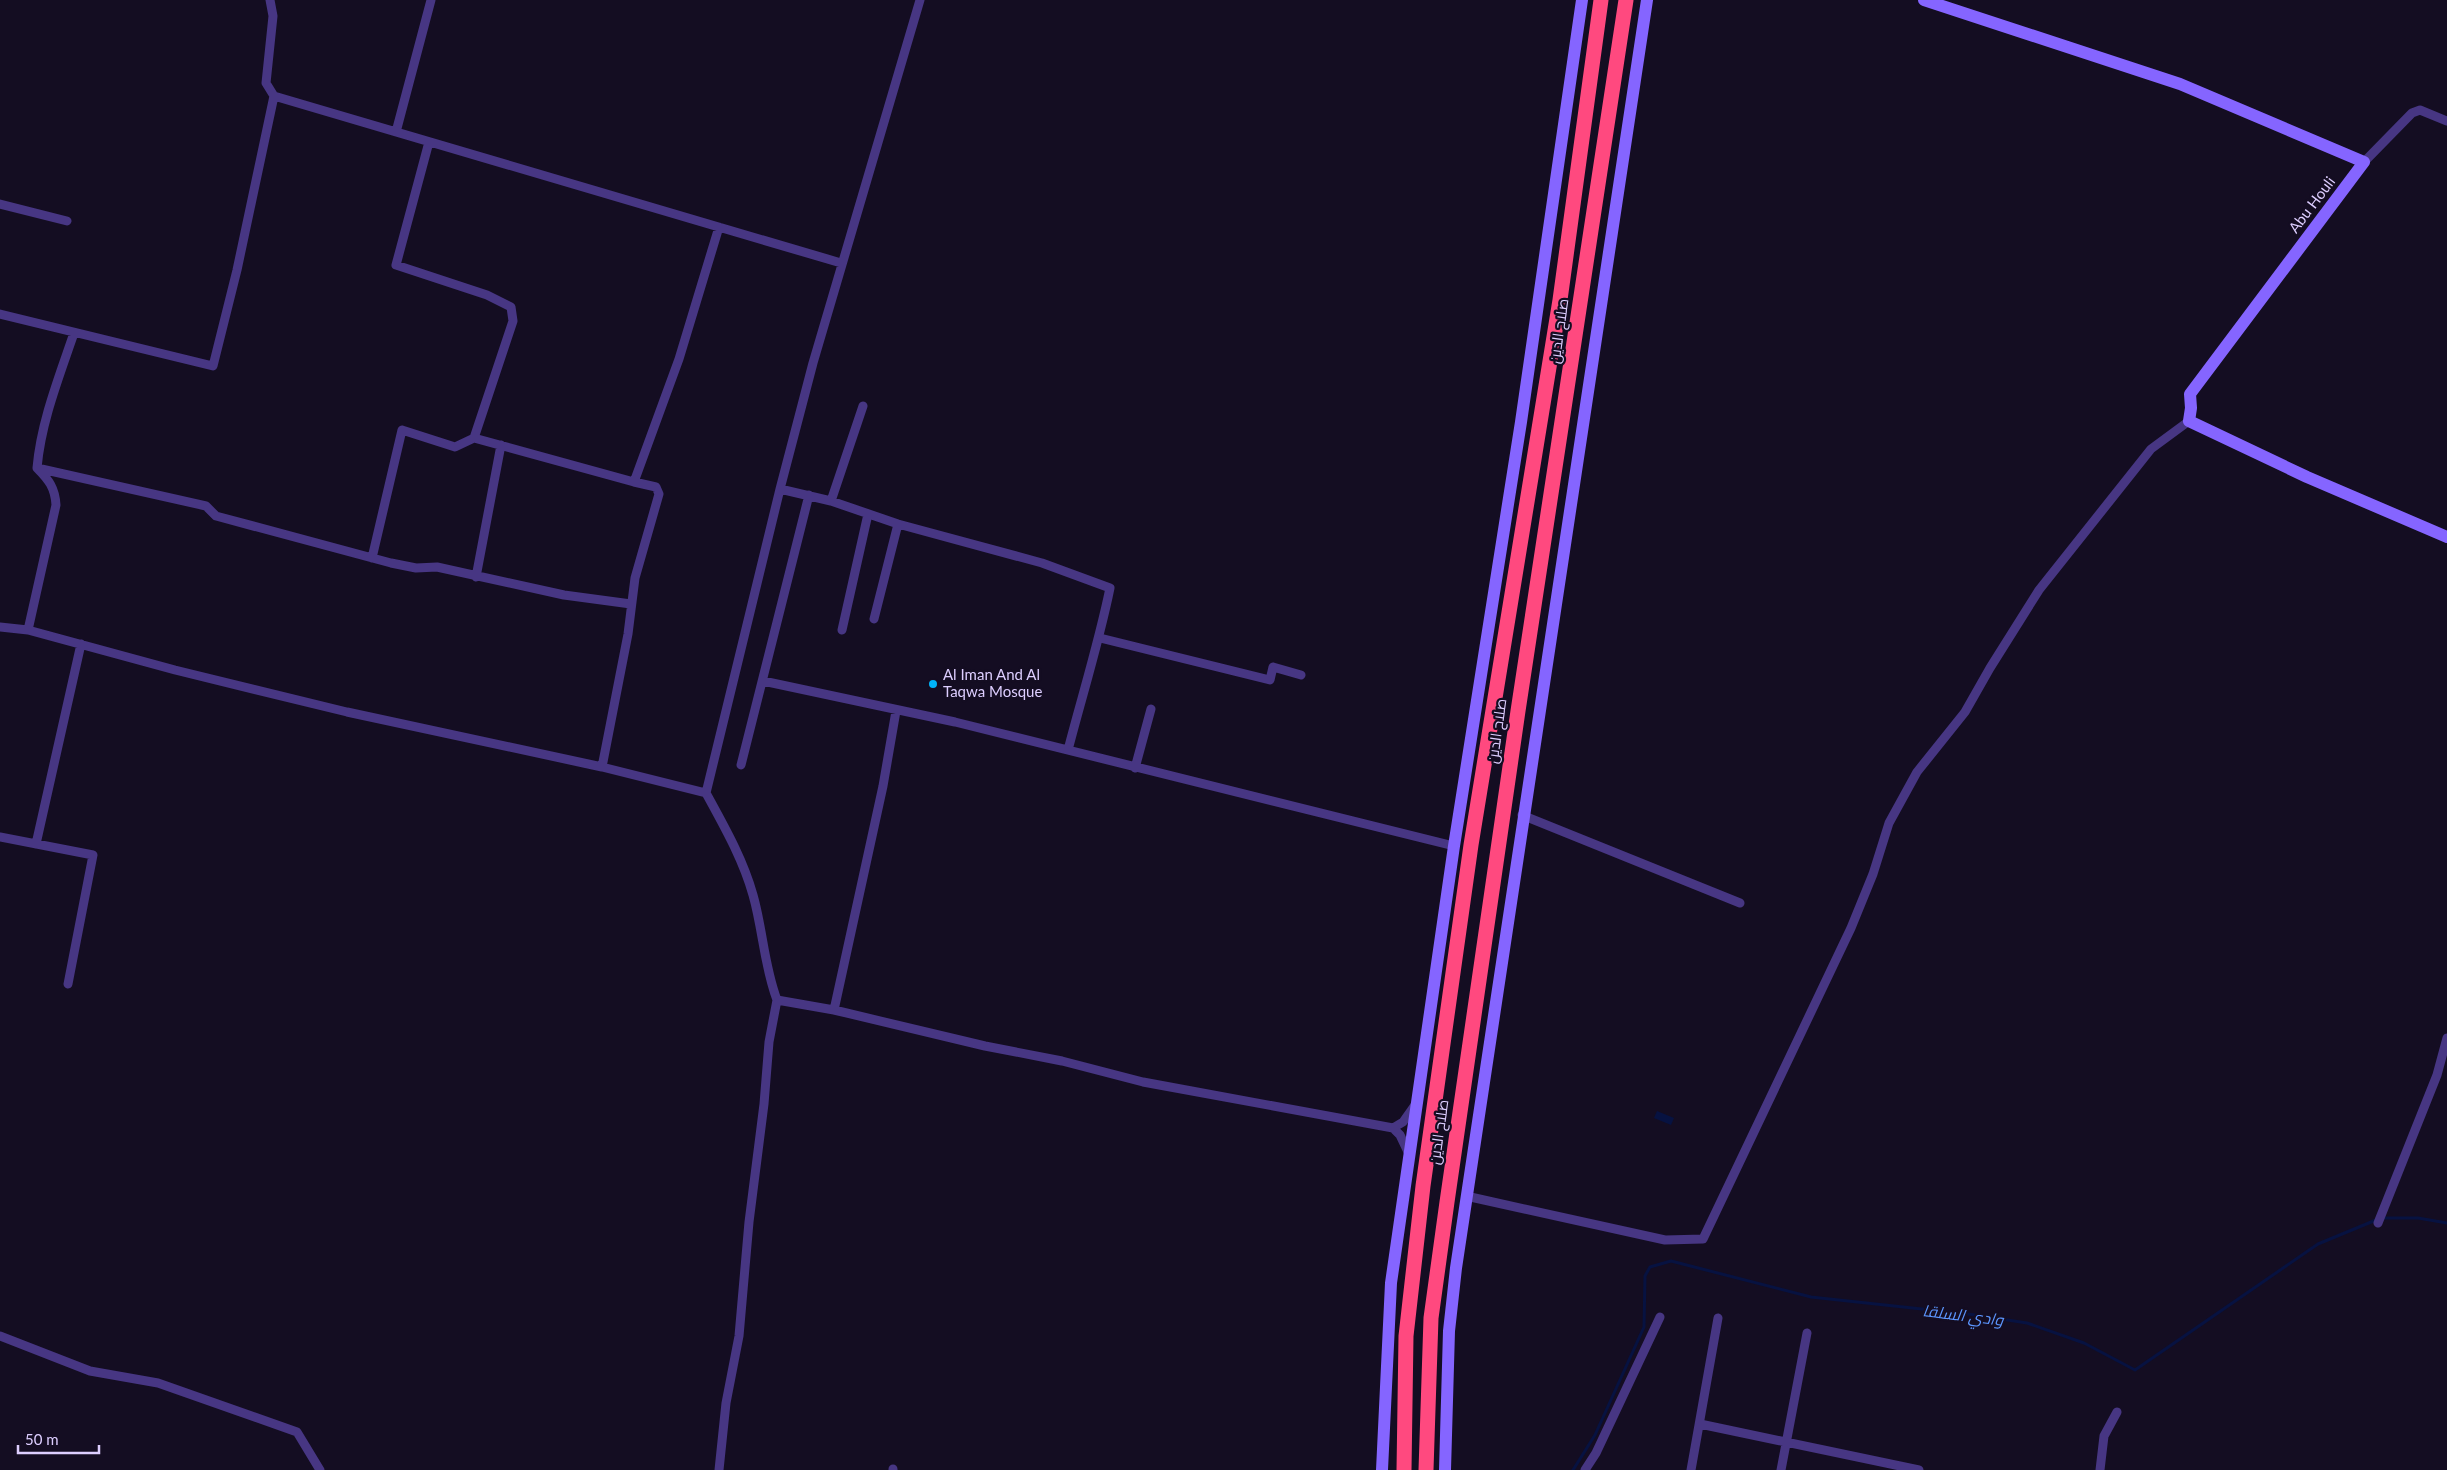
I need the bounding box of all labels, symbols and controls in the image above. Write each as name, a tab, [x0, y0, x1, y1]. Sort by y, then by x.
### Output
street label: Abu Houli	[2284, 173, 2338, 236]
street label: صلاح الدين	[1545, 297, 1574, 365]
place label: Al Iman And Al Taqwa Mosque	[943, 665, 1042, 700]
marker: Al Iman And Al Taqwa Mosque	[927, 678, 939, 690]
street label: صلاح الدين	[1483, 697, 1512, 765]
street label: صلاح الدين	[1425, 1098, 1454, 1166]
water label: وادي السلقا	[1921, 1300, 2006, 1333]
scale bar	[18, 1422, 99, 1454]
text: 50 m	[25, 1430, 59, 1448]

